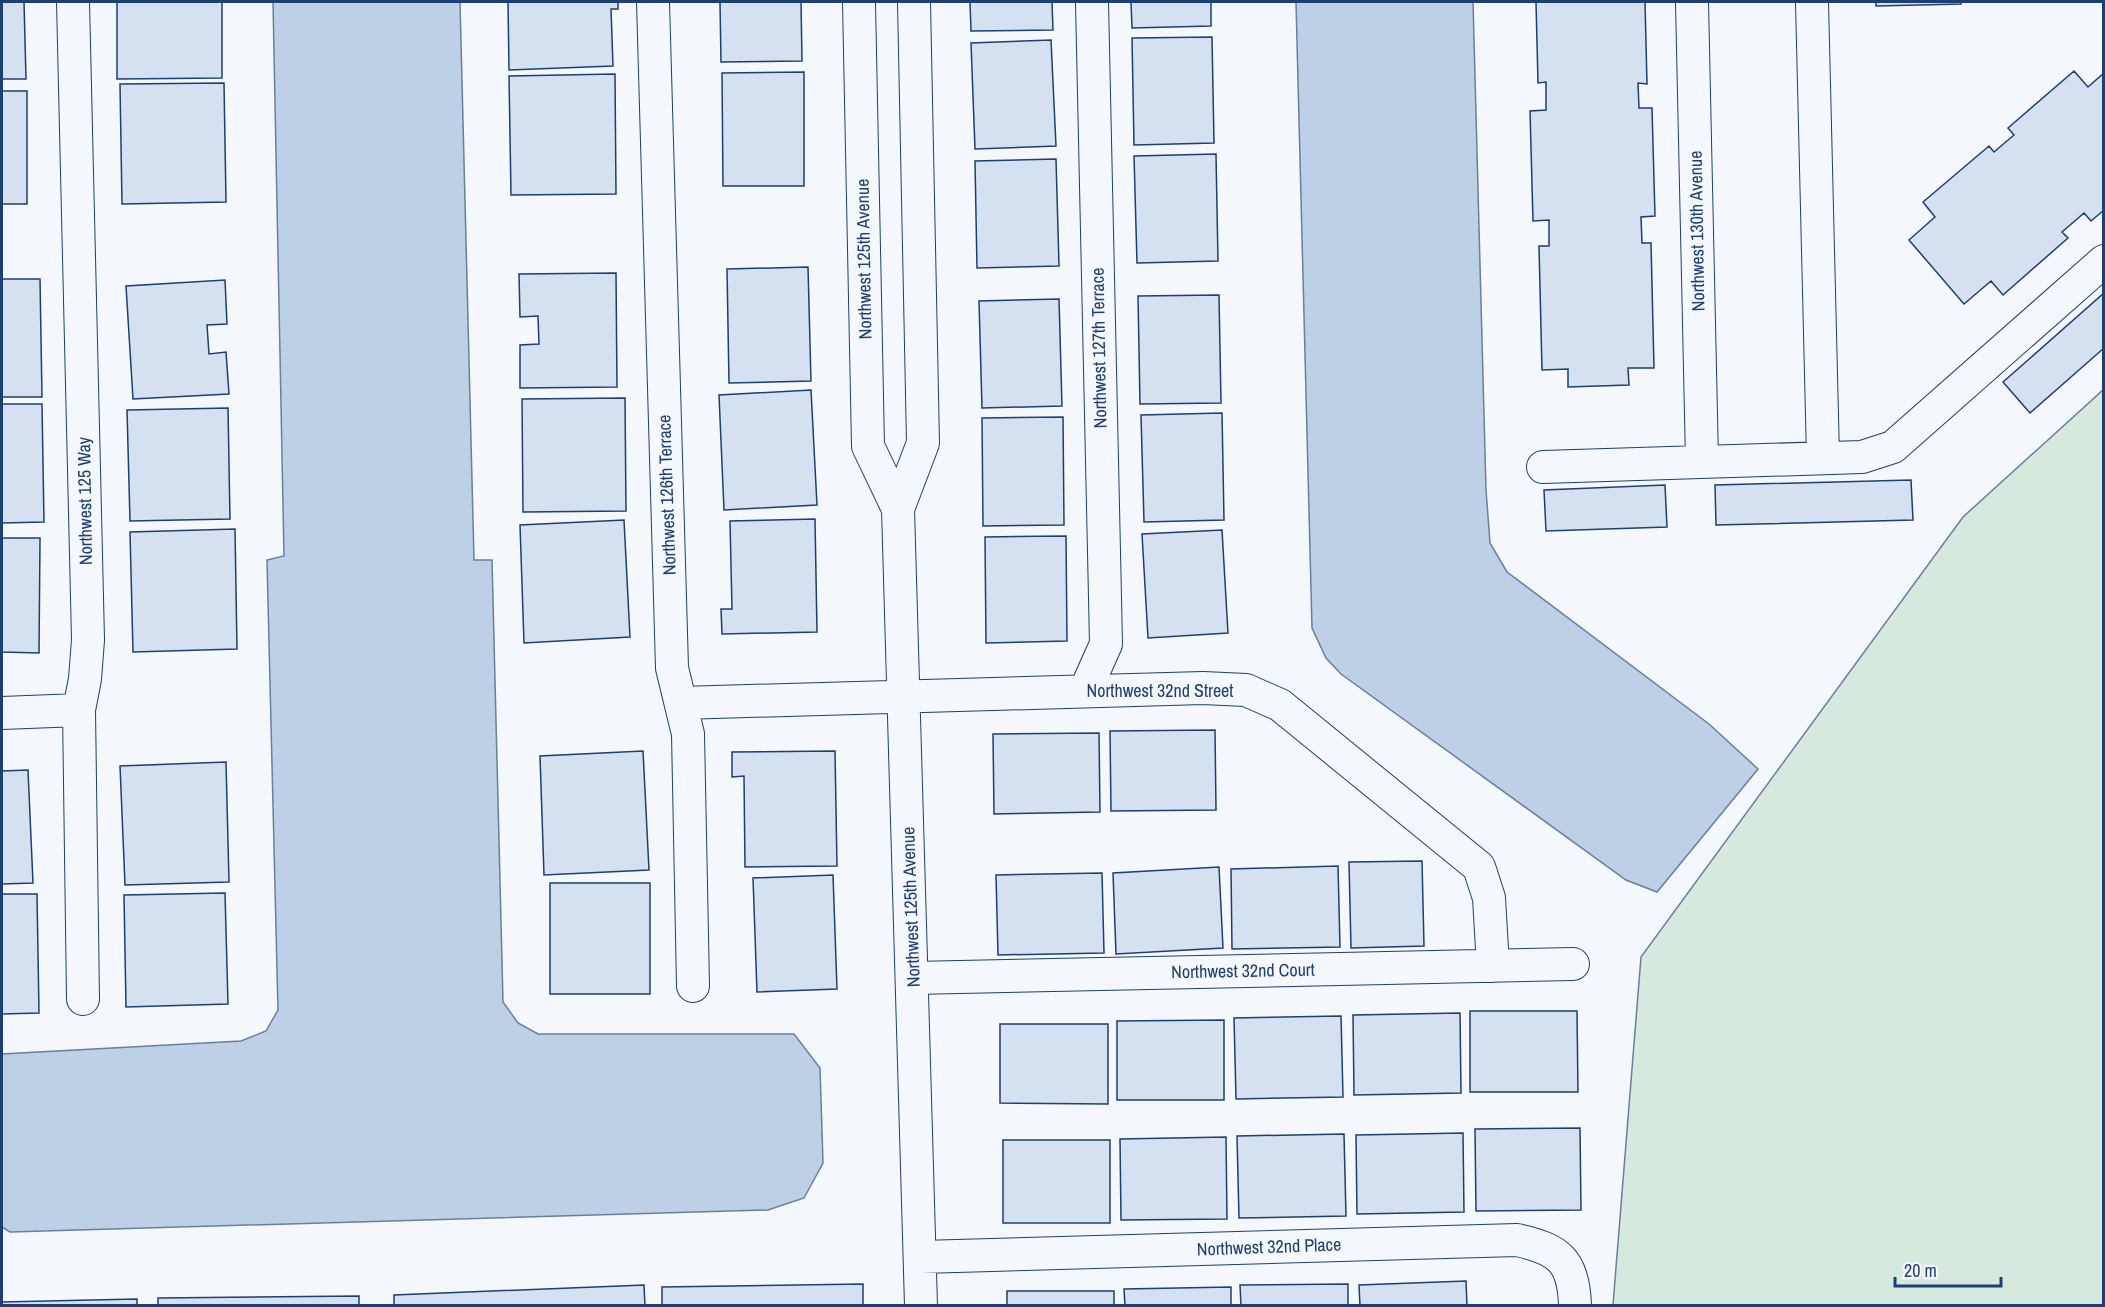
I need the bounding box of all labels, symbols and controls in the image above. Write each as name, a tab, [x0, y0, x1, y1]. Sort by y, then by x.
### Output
street label: Northwest 130th Avenue	[1683, 151, 1710, 312]
street label: Northwest 125th Avenue	[850, 179, 877, 340]
street label: Northwest 127th Terrace	[1085, 268, 1112, 428]
street label: Northwest 126th Terrace	[651, 414, 682, 576]
street label: Northwest 125 Way	[71, 436, 98, 565]
street label: Northwest 32nd Street	[1087, 678, 1233, 703]
street label: Northwest 125th Avenue	[895, 826, 926, 988]
street label: Northwest 32nd Court	[1171, 957, 1315, 984]
street label: Northwest 32nd Place	[1196, 1231, 1342, 1262]
scale bar	[1895, 1250, 2002, 1288]
text: 20 m	[1904, 1258, 1937, 1283]

